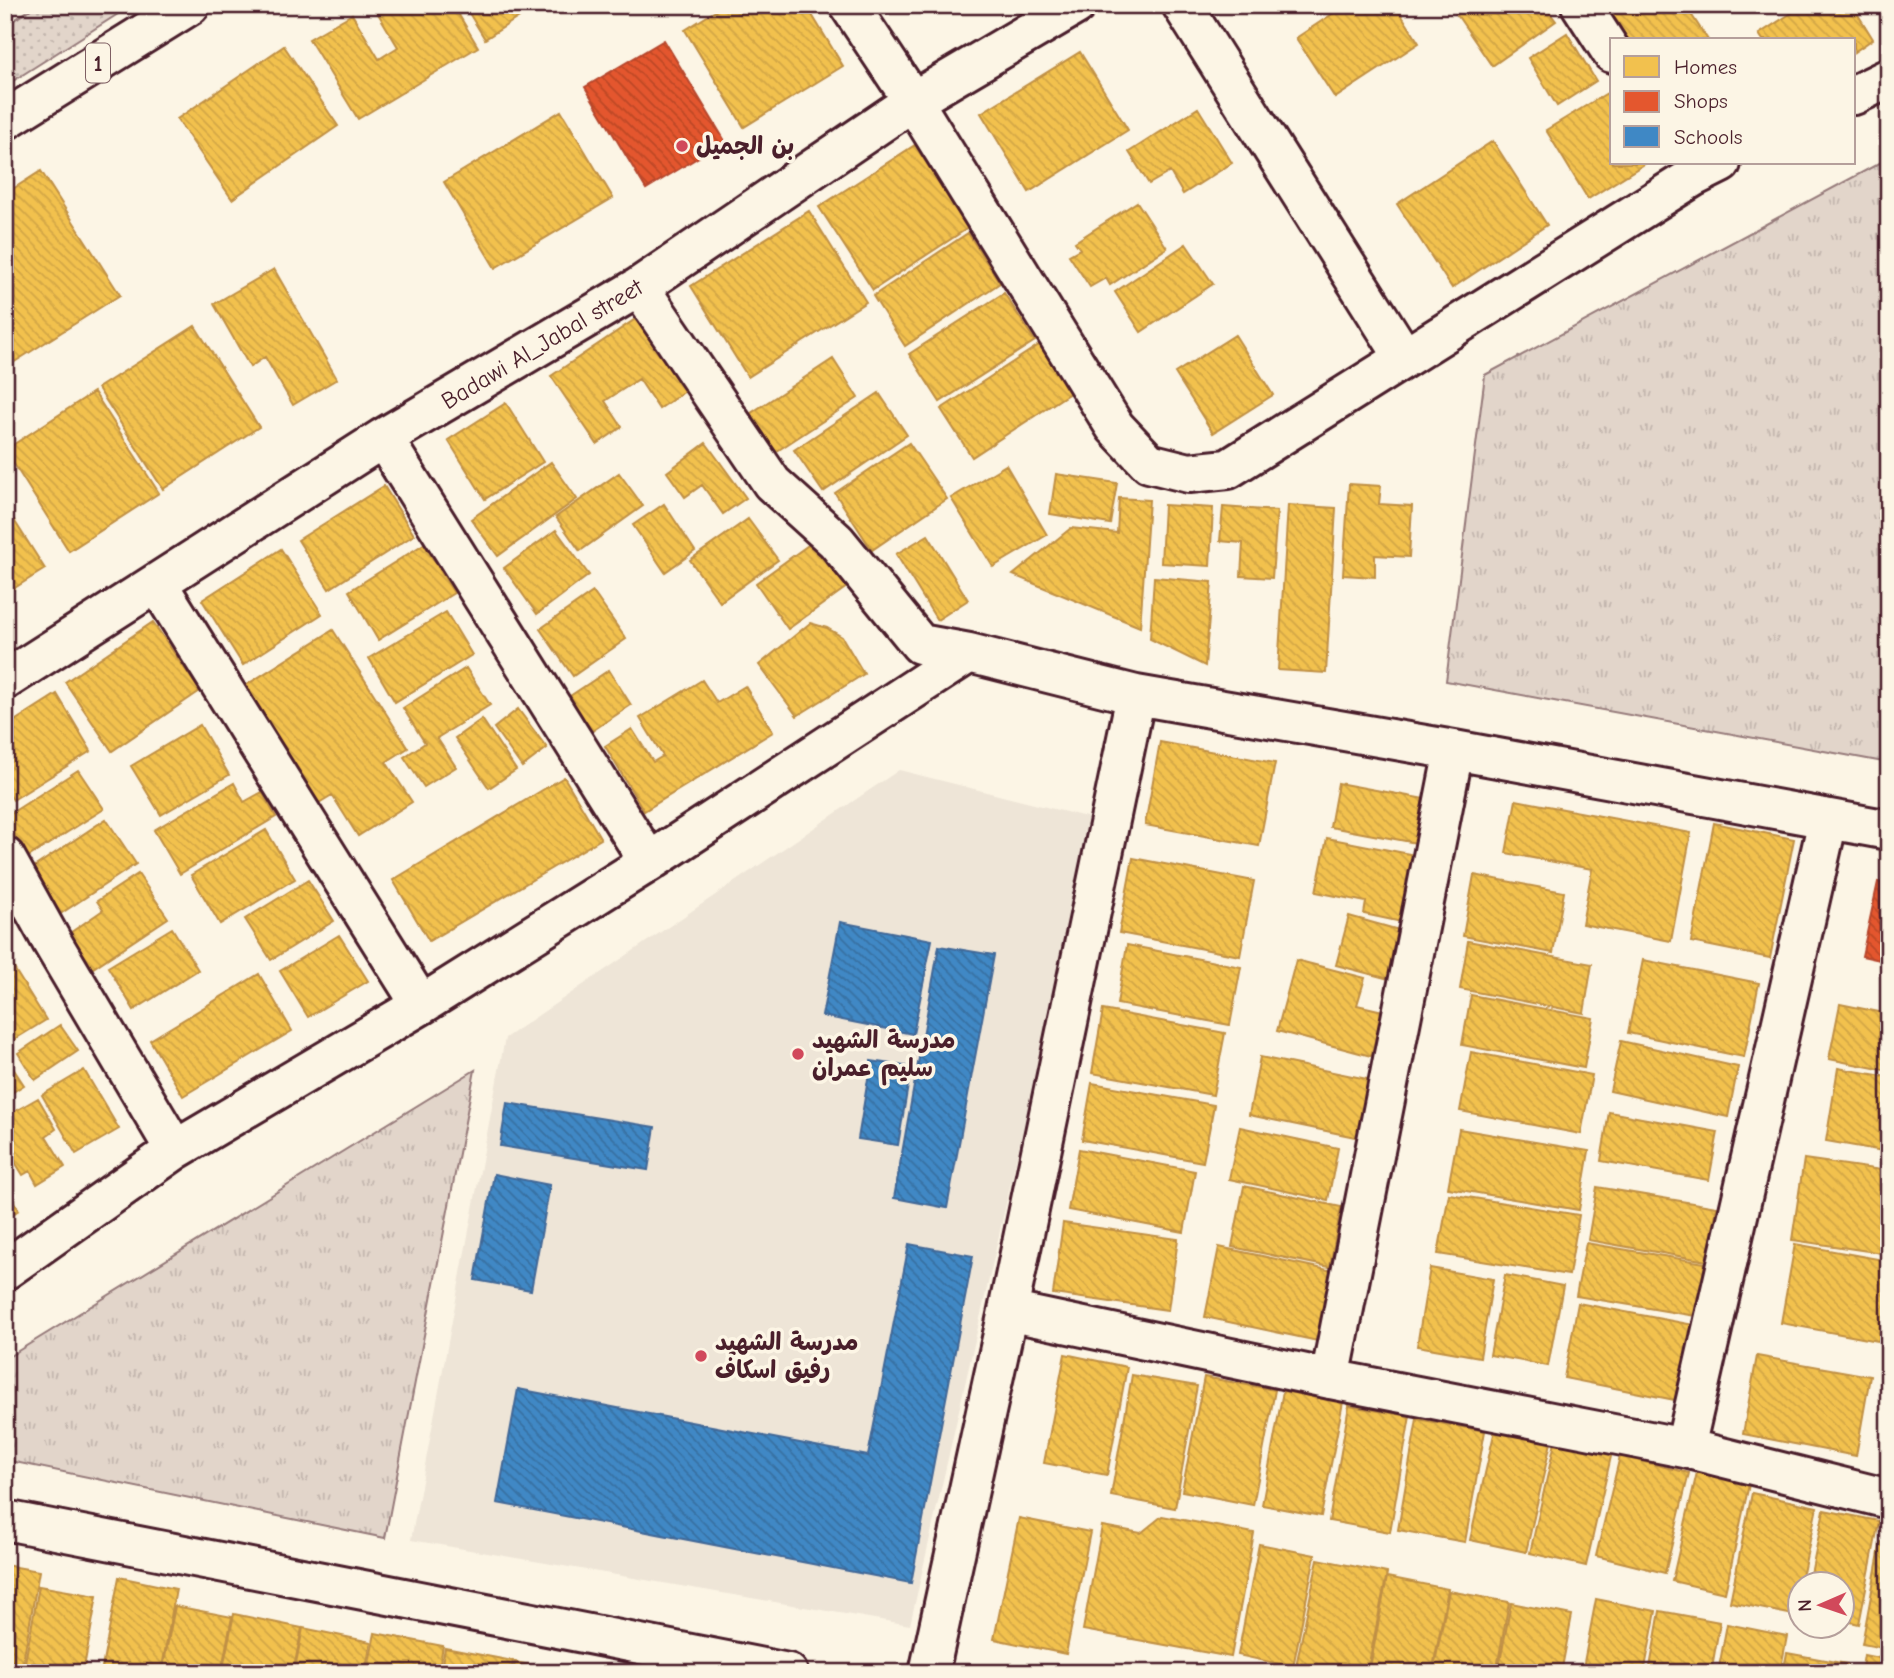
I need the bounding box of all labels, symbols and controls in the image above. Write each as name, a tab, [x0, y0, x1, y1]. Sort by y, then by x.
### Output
legend	[1610, 38, 1856, 164]
road number: 1	[86, 44, 110, 82]
text: Homes	[1674, 55, 1737, 79]
text: Shops	[1674, 89, 1728, 113]
text: Schools	[1674, 125, 1743, 149]
place label: بن الجميل	[696, 132, 794, 160]
marker: بن الجميل	[674, 138, 690, 154]
street label: Badawi Al_Jabal street	[436, 272, 649, 415]
place label: مدرسة الشهيد سليم عمران	[812, 1026, 955, 1086]
marker: مدرسة الشهيد سليم عمران	[790, 1046, 806, 1062]
place label: مدرسة الشهيد رفيق اسكاف	[715, 1328, 858, 1384]
marker: مدرسة الشهيد رفيق اسكاف	[693, 1348, 709, 1364]
north arrow	[1786, 1570, 1856, 1640]
text: N	[1794, 1599, 1816, 1612]

